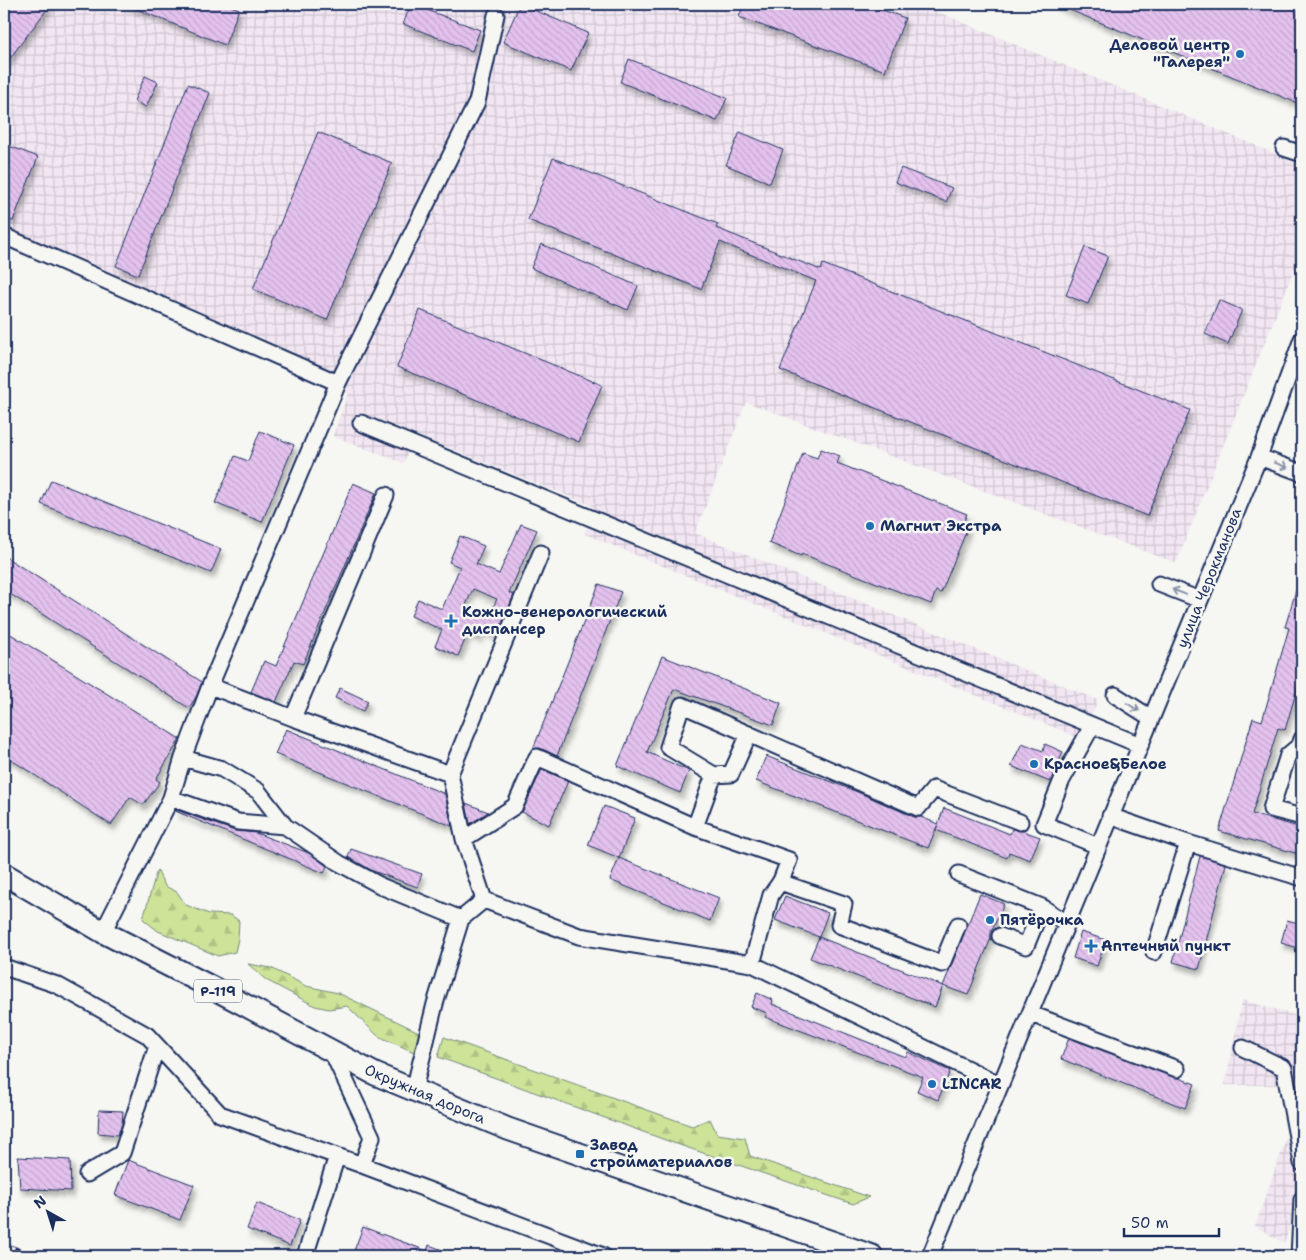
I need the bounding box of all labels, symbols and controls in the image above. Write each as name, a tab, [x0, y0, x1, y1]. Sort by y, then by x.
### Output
place label: Деловой центр "Галерея"	[1110, 35, 1230, 72]
marker: Деловой центр "Галерея"	[1234, 48, 1246, 60]
one-way arrow	[1273, 461, 1288, 470]
street label: улица Черокманова	[1172, 504, 1246, 651]
place label: Магнит Экстра	[880, 516, 1002, 536]
marker: Магнит Экстра	[864, 520, 876, 532]
one-way arrow	[1172, 587, 1188, 596]
place label: Кожно-венерологический диспансер	[462, 602, 668, 639]
marker: Кожно-венерологический диспансер	[444, 614, 458, 628]
one-way arrow	[1126, 701, 1140, 712]
place label: Красное&Белое	[1044, 754, 1167, 774]
marker: Красное&Белое	[1028, 758, 1040, 770]
place label: Пятёрочка	[1000, 910, 1084, 930]
marker: Пятёрочка	[984, 914, 996, 926]
place label: Аптечный пункт	[1101, 936, 1231, 956]
marker: Аптечный пункт	[1085, 940, 1097, 952]
road number: Р-119	[194, 979, 242, 1002]
street label: Окружная дорога	[361, 1059, 489, 1129]
place label: LINCAR	[942, 1074, 1002, 1094]
marker: LINCAR	[926, 1078, 938, 1090]
place label: Завод стройматериалов	[590, 1135, 732, 1172]
marker: Завод стройматериалов	[574, 1148, 586, 1160]
north arrow	[22, 1188, 72, 1238]
text: N	[30, 1191, 50, 1212]
scale bar	[1124, 1205, 1218, 1237]
text: 50 m	[1131, 1213, 1169, 1233]

